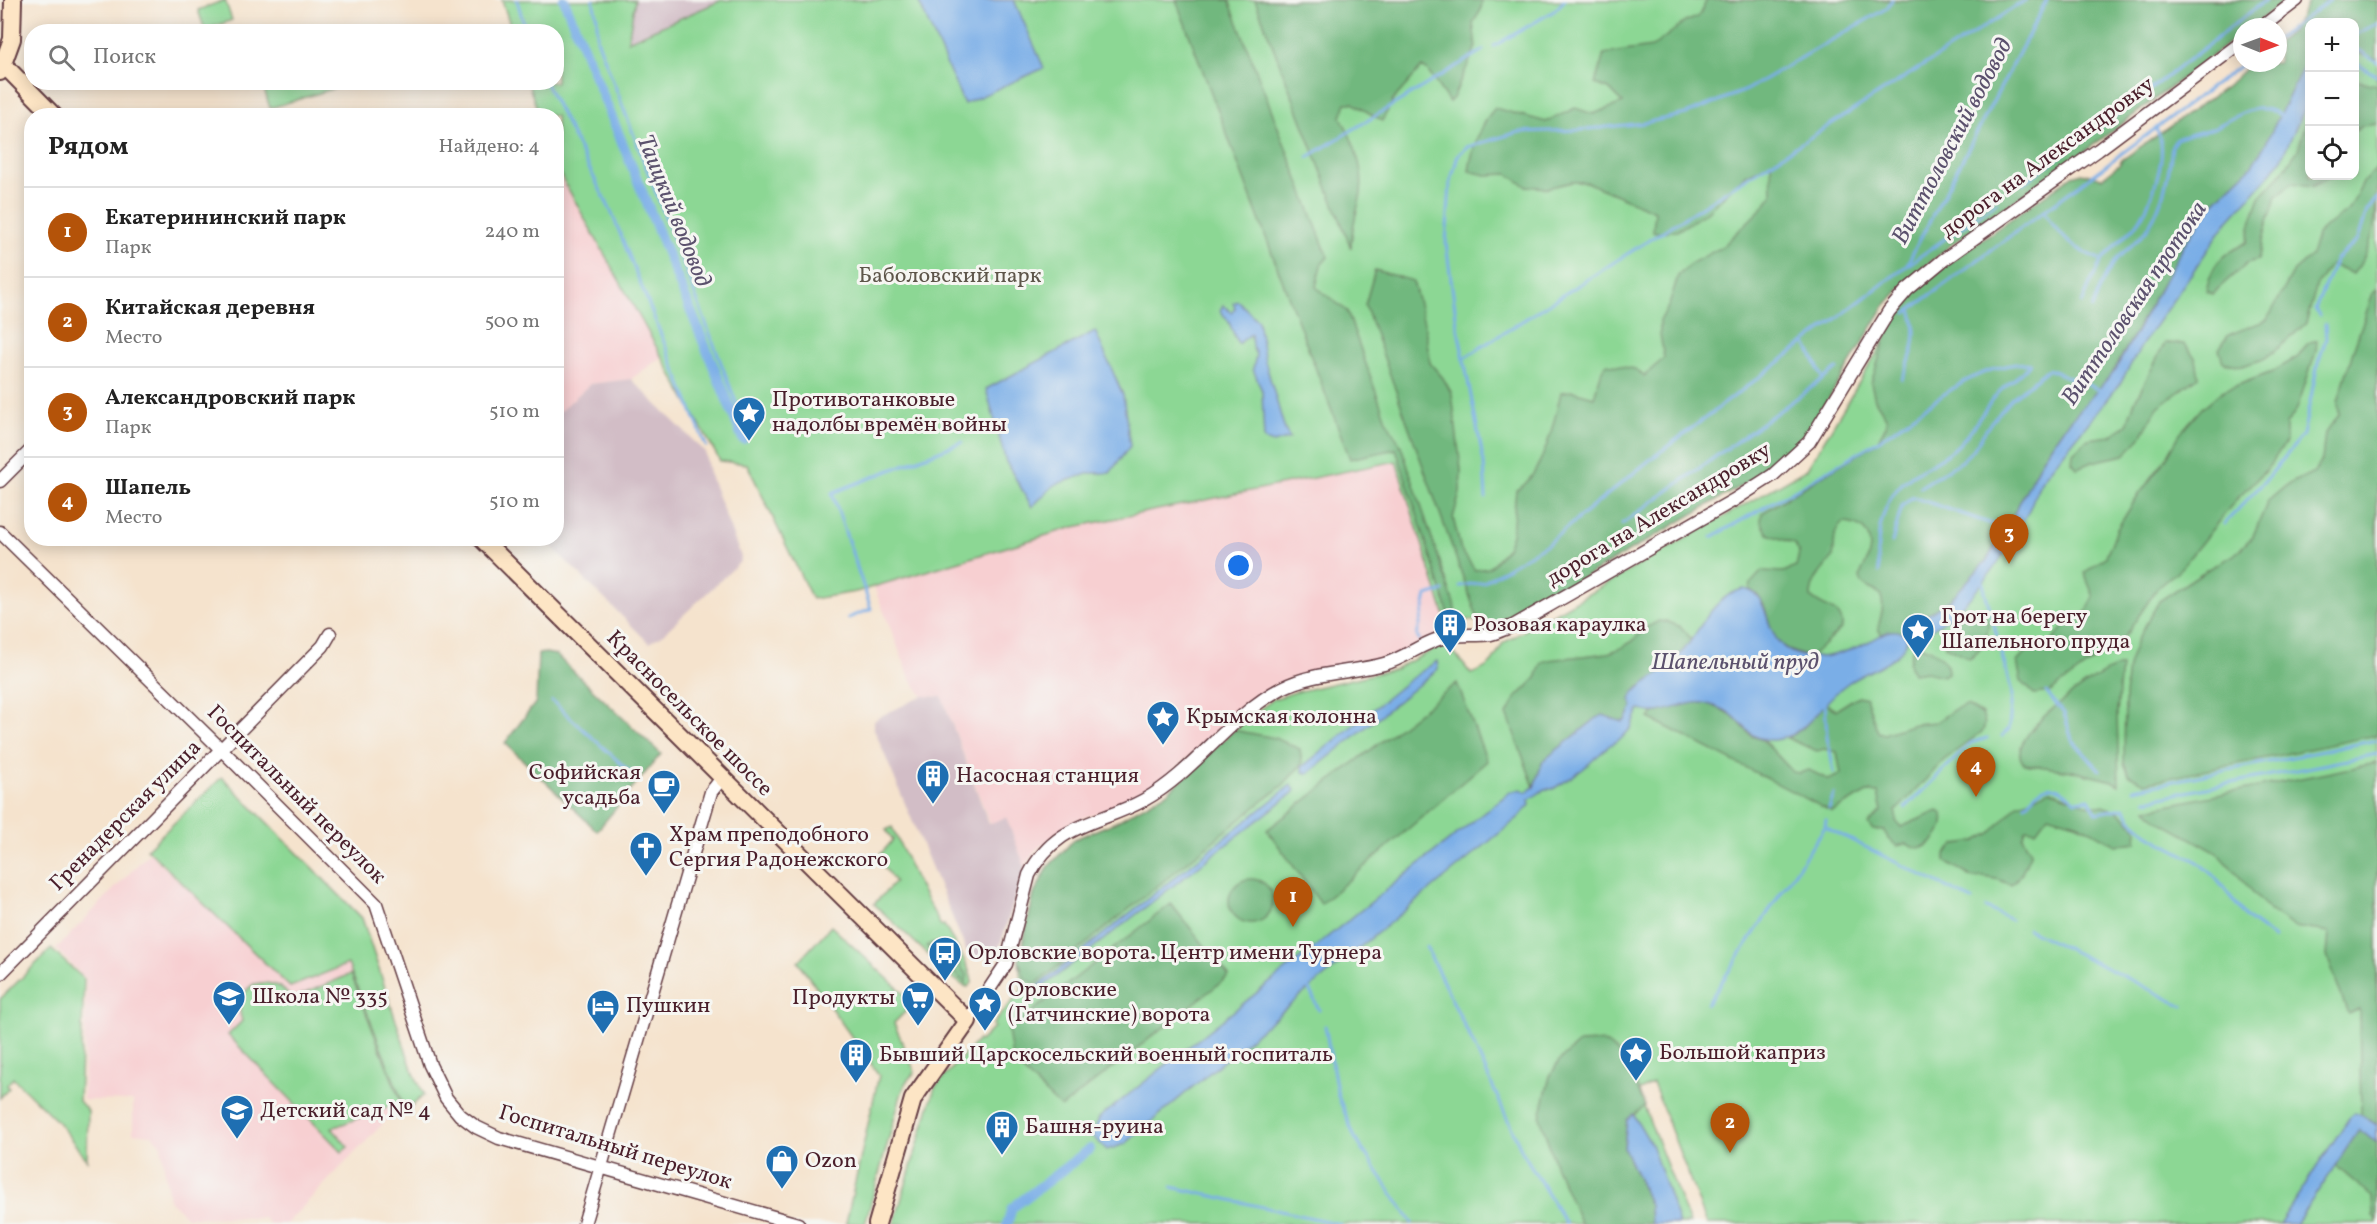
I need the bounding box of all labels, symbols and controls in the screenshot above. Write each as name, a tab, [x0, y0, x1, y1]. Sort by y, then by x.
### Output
north arrow	[2233, 18, 2287, 72]
map controls	[2305, 18, 2359, 180]
button: +	[2305, 18, 2359, 72]
search box	[24, 24, 564, 90]
water label: Виттоловский водовод	[1884, 33, 2022, 251]
icon: search	[45, 41, 78, 74]
text: Поиск	[93, 42, 156, 73]
street label: дорога на Александровку	[1935, 70, 2161, 246]
button: −	[2305, 72, 2359, 126]
button: locate	[2305, 126, 2359, 180]
text: Рядом	[48, 129, 128, 165]
water label: Таицкий водовод	[627, 130, 719, 292]
text: Найдено: 4	[439, 133, 540, 161]
water label: Виттоловская протока	[2054, 195, 2216, 413]
text: Екатерининский парк	[105, 203, 346, 234]
text: 1	[63, 218, 72, 246]
text: 240 m	[485, 218, 540, 246]
text: Парк	[105, 234, 151, 262]
park label: Баболовский парк	[859, 261, 1042, 292]
text: Китайская деревня	[105, 293, 315, 324]
text: 2	[62, 308, 73, 336]
text: 500 m	[485, 308, 540, 336]
text: Место	[105, 324, 162, 352]
text: Александровский парк	[105, 383, 356, 414]
place label: Противотанковые надолбы времён войны	[772, 385, 1007, 441]
place icon: Противотанковые надолбы времён войны	[731, 395, 767, 442]
text: 3	[62, 398, 73, 426]
text: 510 m	[489, 398, 540, 426]
text: Парк	[105, 414, 151, 442]
street label: дорога на Александровку	[1541, 435, 1777, 595]
text: Шапель	[105, 473, 191, 504]
text: 4	[61, 488, 74, 516]
text: 510 m	[489, 488, 540, 516]
text: Место	[105, 504, 162, 532]
pin: 3	[1990, 514, 2028, 564]
your location	[1224, 551, 1253, 580]
place label: Грот на берегу Шапельного пруда	[1941, 602, 2131, 658]
building icon: Розовая караулка	[1432, 607, 1468, 654]
place label: Розовая караулка	[1473, 610, 1647, 641]
place icon: Грот на берегу Шапельного пруда	[1900, 612, 1936, 659]
street label: Красносельское шоссе	[599, 624, 779, 804]
water label: Шапельный пруд	[1651, 646, 1819, 680]
street label: Госпитальный переулок	[199, 698, 393, 892]
place icon: Крымская колонна	[1145, 699, 1181, 746]
place label: Крымская колонна	[1186, 702, 1377, 733]
street label: Гренадерская улица	[43, 733, 209, 899]
pin: 4	[1956, 748, 1996, 797]
place label: Софийская усадьба	[529, 758, 641, 814]
building icon: Насосная станция	[915, 758, 951, 805]
place label: Насосная станция	[956, 761, 1139, 792]
cafe icon: Софийская усадьба	[646, 768, 682, 815]
place label: Храм преподобного Сергия Радонежского	[669, 820, 888, 876]
church icon: Храм преподобного Сергия Радонежского	[628, 830, 664, 877]
pin: 1	[1274, 878, 1312, 927]
bus stop icon: Орловские ворота. Центр имени Турнера	[927, 935, 963, 982]
place label: Орловские ворота. Центр имени Турнера	[968, 938, 1382, 969]
place label: Орловские (Гатчинские) ворота	[1008, 975, 1211, 1031]
school or university icon: Школа № 335	[211, 979, 247, 1026]
supermarket icon: Продукты	[900, 980, 936, 1027]
place label: Школа № 335	[252, 982, 388, 1013]
place label: Продукты	[792, 983, 895, 1014]
place icon: Орловские (Гатчинские) ворота	[967, 985, 1003, 1032]
hotel icon: Пушкин	[585, 988, 621, 1035]
place label: Пушкин	[626, 991, 710, 1022]
place icon: Большой каприз	[1618, 1035, 1654, 1082]
building icon: Бывший Царскосельский военный госпиталь	[838, 1037, 874, 1084]
place label: Большой каприз	[1659, 1038, 1826, 1069]
place label: Бывший Царскосельский военный госпиталь	[879, 1040, 1333, 1071]
school or university icon: Детский сад № 4	[219, 1093, 255, 1140]
place label: Детский сад № 4	[260, 1096, 431, 1127]
street label: Госпитальный переулок	[494, 1098, 736, 1198]
pin: 2	[1710, 1104, 1750, 1153]
building icon: Башня-руина	[984, 1109, 1020, 1156]
place label: Башня-руина	[1025, 1112, 1164, 1143]
shop icon: Ozon	[764, 1143, 800, 1190]
place label: Ozon	[805, 1146, 857, 1177]

